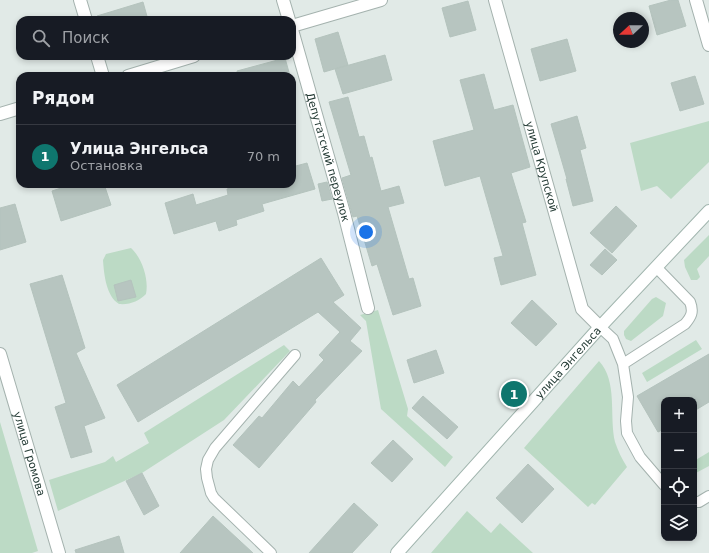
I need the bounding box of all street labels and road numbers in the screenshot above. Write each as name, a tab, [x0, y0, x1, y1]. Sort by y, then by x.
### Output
street label: Депутатский переулок	[304, 91, 353, 223]
street label: улица Крупской	[523, 120, 561, 213]
street label: улица Энгельса	[532, 324, 604, 401]
street label: улица Громова	[11, 410, 48, 497]

